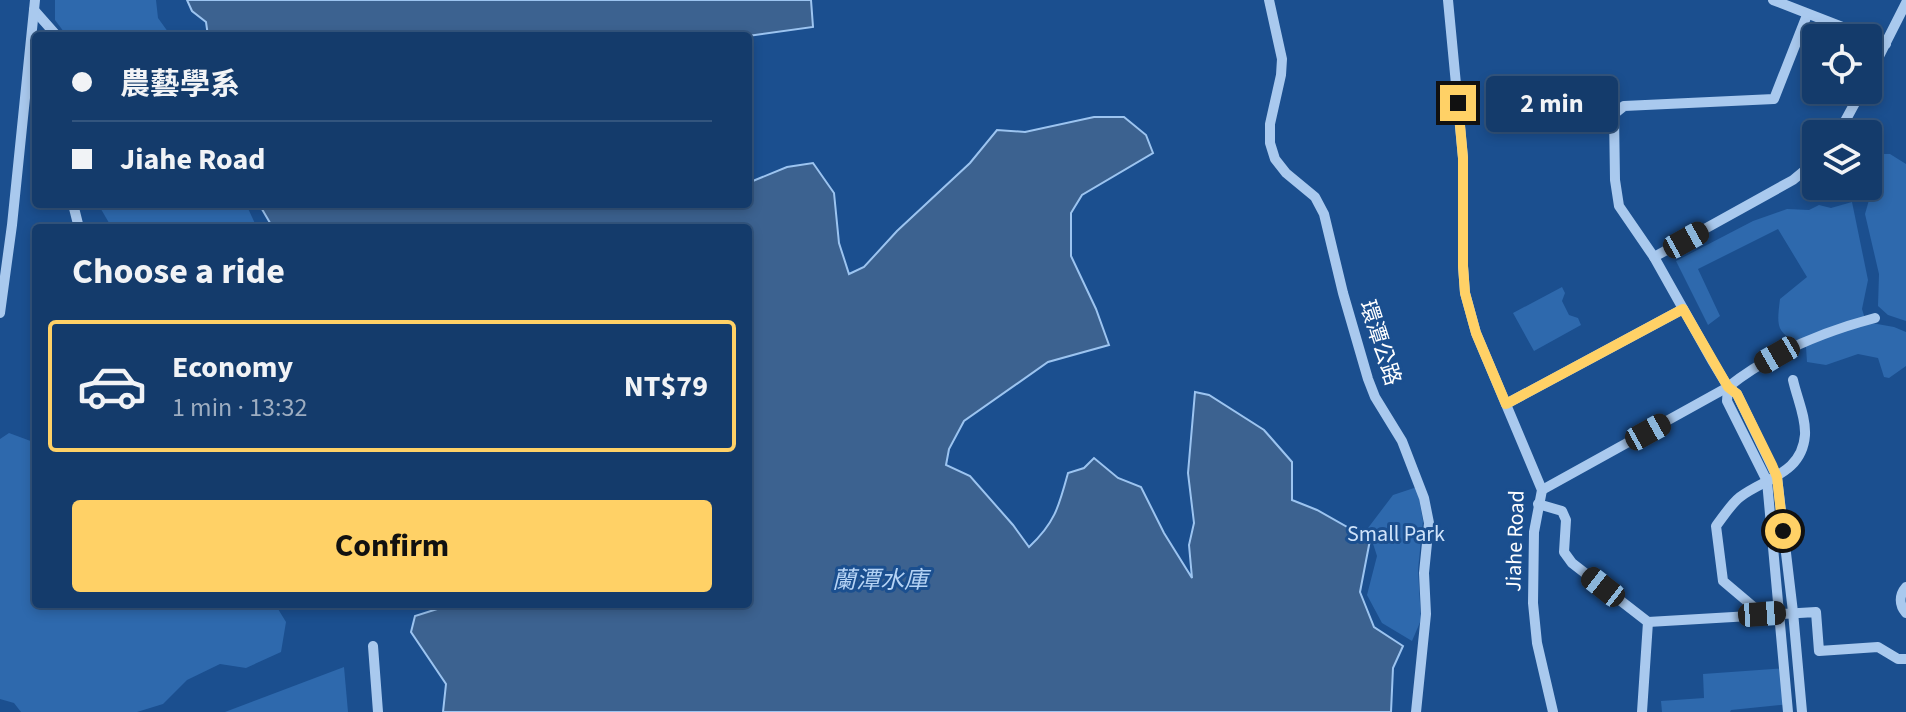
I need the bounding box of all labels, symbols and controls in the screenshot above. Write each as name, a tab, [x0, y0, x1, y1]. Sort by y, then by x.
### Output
map controls	[1802, 24, 1882, 200]
button: locate	[1802, 24, 1882, 104]
text: 農藝學系	[120, 63, 240, 106]
callout: 2 min	[1486, 75, 1618, 131]
route end	[1440, 85, 1476, 121]
text: 2 min	[1520, 85, 1584, 122]
button: layers	[1802, 120, 1882, 200]
text: Jiahe Road	[120, 138, 265, 181]
car	[1659, 218, 1713, 262]
text: Choose a ride	[72, 246, 285, 297]
street label: 環潭公路	[1351, 296, 1409, 390]
car	[1750, 333, 1804, 377]
text: Economy	[172, 346, 293, 389]
icon: car	[76, 350, 148, 422]
text: NT$79	[624, 365, 708, 408]
text: 1 min · 13:32	[172, 389, 307, 426]
car	[1621, 410, 1675, 454]
street label: Jiahe Road	[1497, 490, 1533, 592]
button: Confirm	[72, 500, 712, 592]
route start	[1765, 513, 1801, 549]
park label: Small Park	[1347, 518, 1445, 550]
water label: 蘭潭水庫	[832, 563, 932, 598]
car	[1577, 563, 1629, 611]
car	[1737, 600, 1787, 628]

